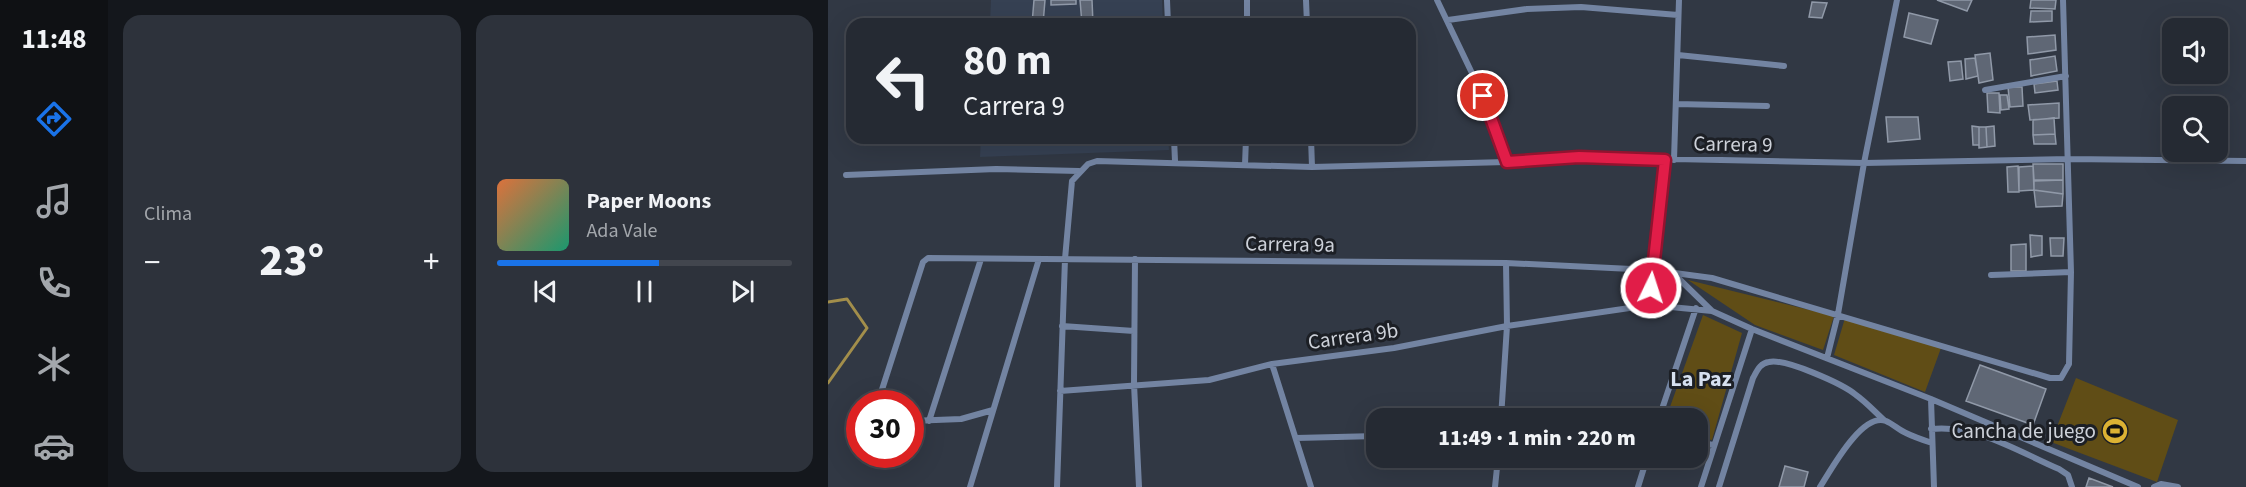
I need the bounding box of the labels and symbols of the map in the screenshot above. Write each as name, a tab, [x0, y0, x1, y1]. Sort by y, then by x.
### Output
pin	[1457, 70, 1508, 121]
street label: Carrera 9	[1693, 128, 1773, 160]
street label: Carrera 9a	[1245, 228, 1335, 260]
position arrow	[1619, 256, 1683, 320]
street label: Carrera 9b	[1306, 315, 1400, 357]
district label: La Paz	[1670, 363, 1732, 395]
speed limit sign: 30	[846, 390, 924, 468]
place label: Cancha de juego	[1951, 416, 2096, 446]
sports icon: Cancha de juego	[2100, 416, 2130, 446]

